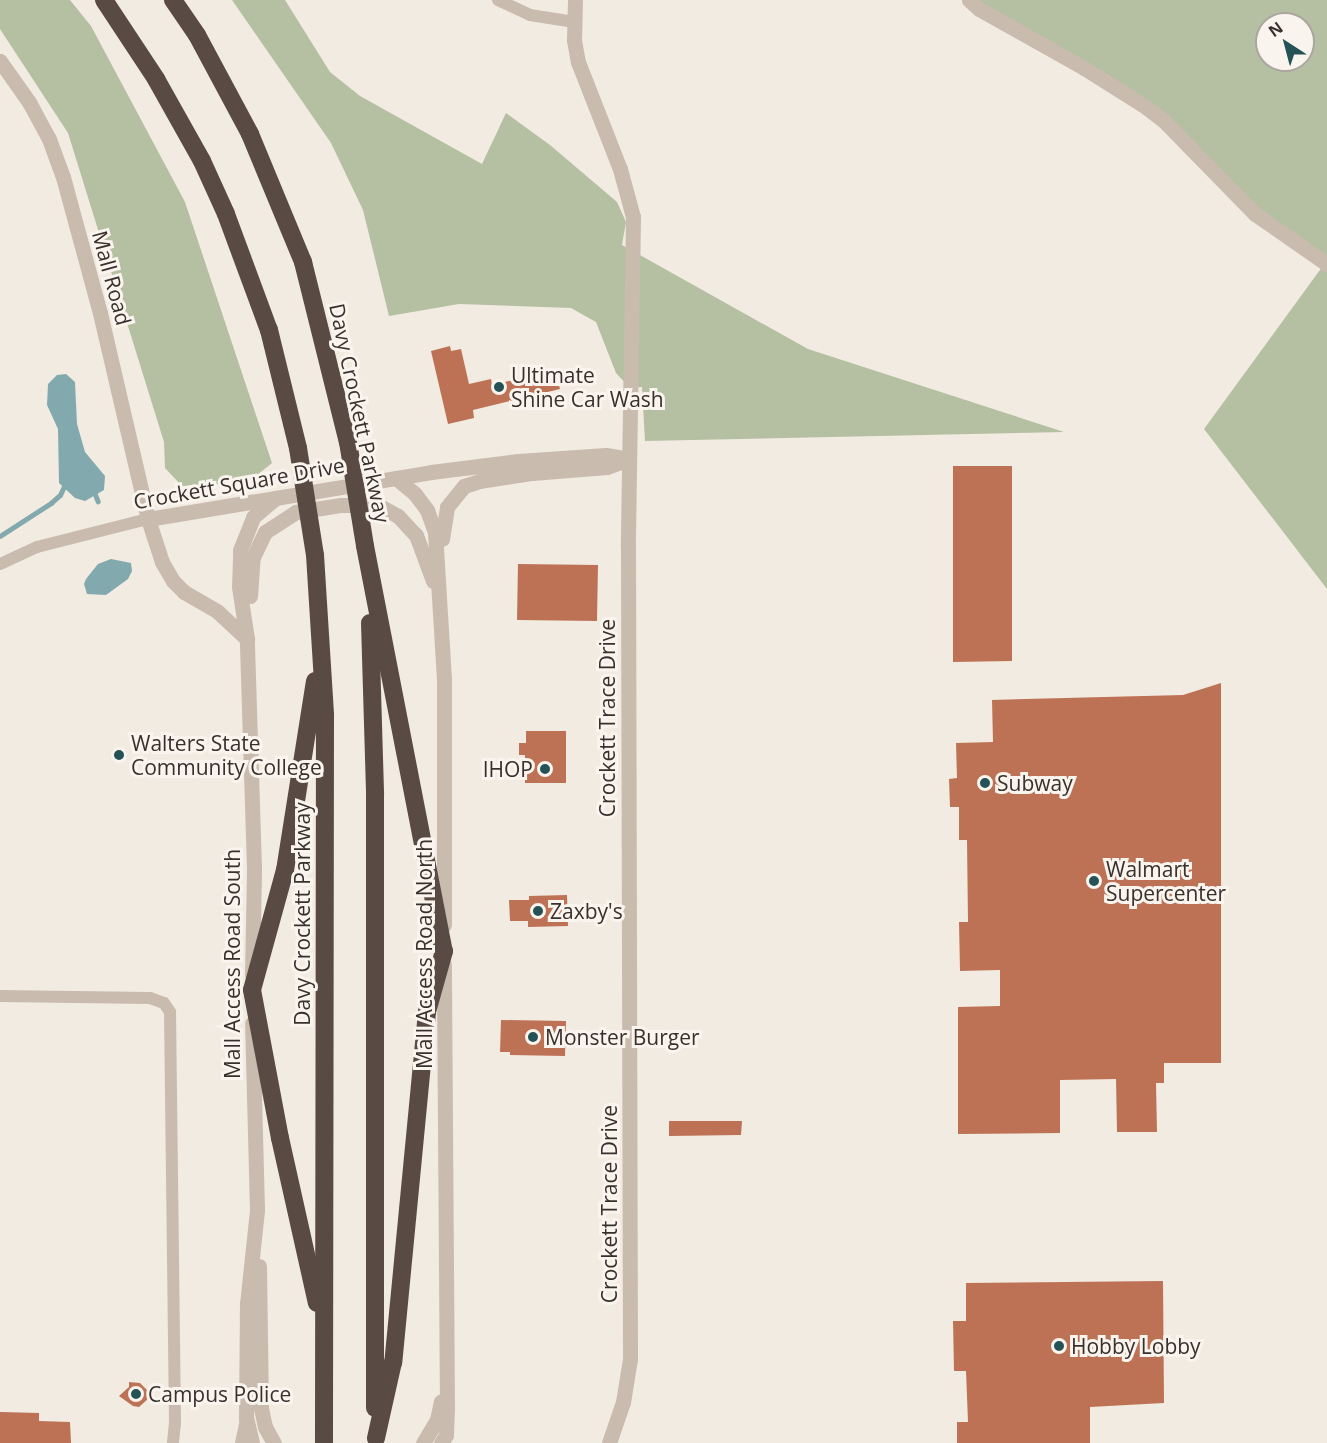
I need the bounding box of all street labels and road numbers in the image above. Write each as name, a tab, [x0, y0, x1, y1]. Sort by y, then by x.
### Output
street label: Mall Road	[87, 228, 137, 328]
street label: Davy Crockett Parkway	[324, 301, 396, 525]
street label: Crockett Square Drive	[131, 452, 347, 514]
street label: Crockett Trace Drive	[594, 619, 620, 817]
street label: Davy Crockett Parkway	[289, 802, 315, 1026]
street label: Mall Access Road North	[411, 839, 437, 1069]
street label: Mall Access Road South	[219, 849, 245, 1079]
street label: Crockett Trace Drive	[596, 1105, 622, 1303]

